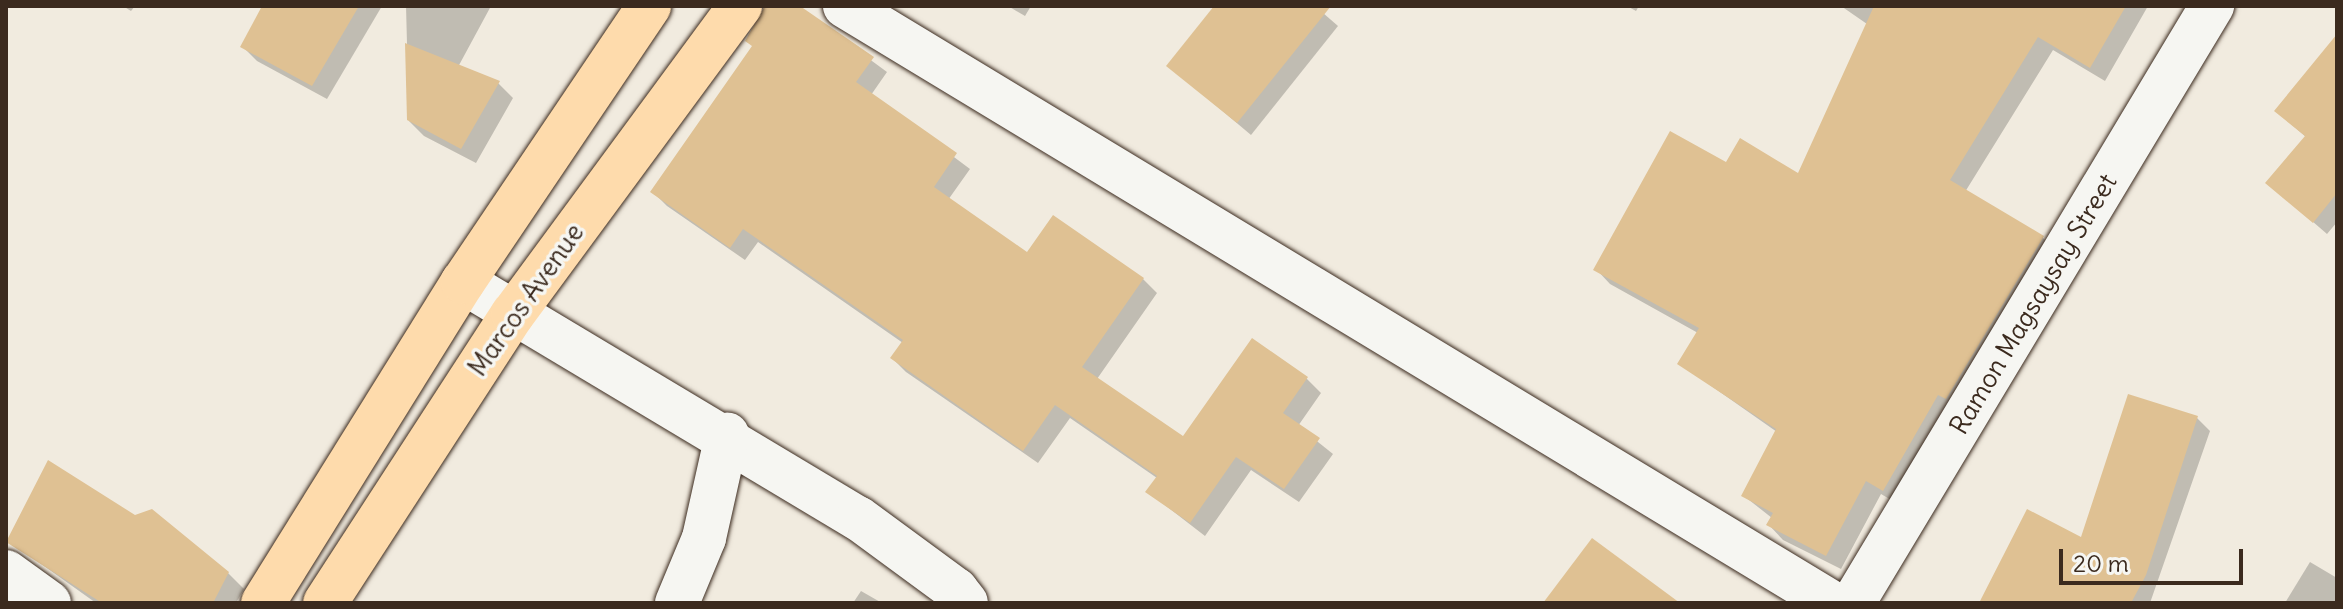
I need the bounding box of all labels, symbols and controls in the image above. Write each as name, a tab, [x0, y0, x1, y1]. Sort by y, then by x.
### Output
street label: Ramon Magsaysay Street	[1943, 168, 2123, 440]
street label: Marcos Avenue	[462, 218, 590, 382]
scale bar	[2063, 533, 2247, 583]
text: 20 m	[2073, 548, 2129, 578]

